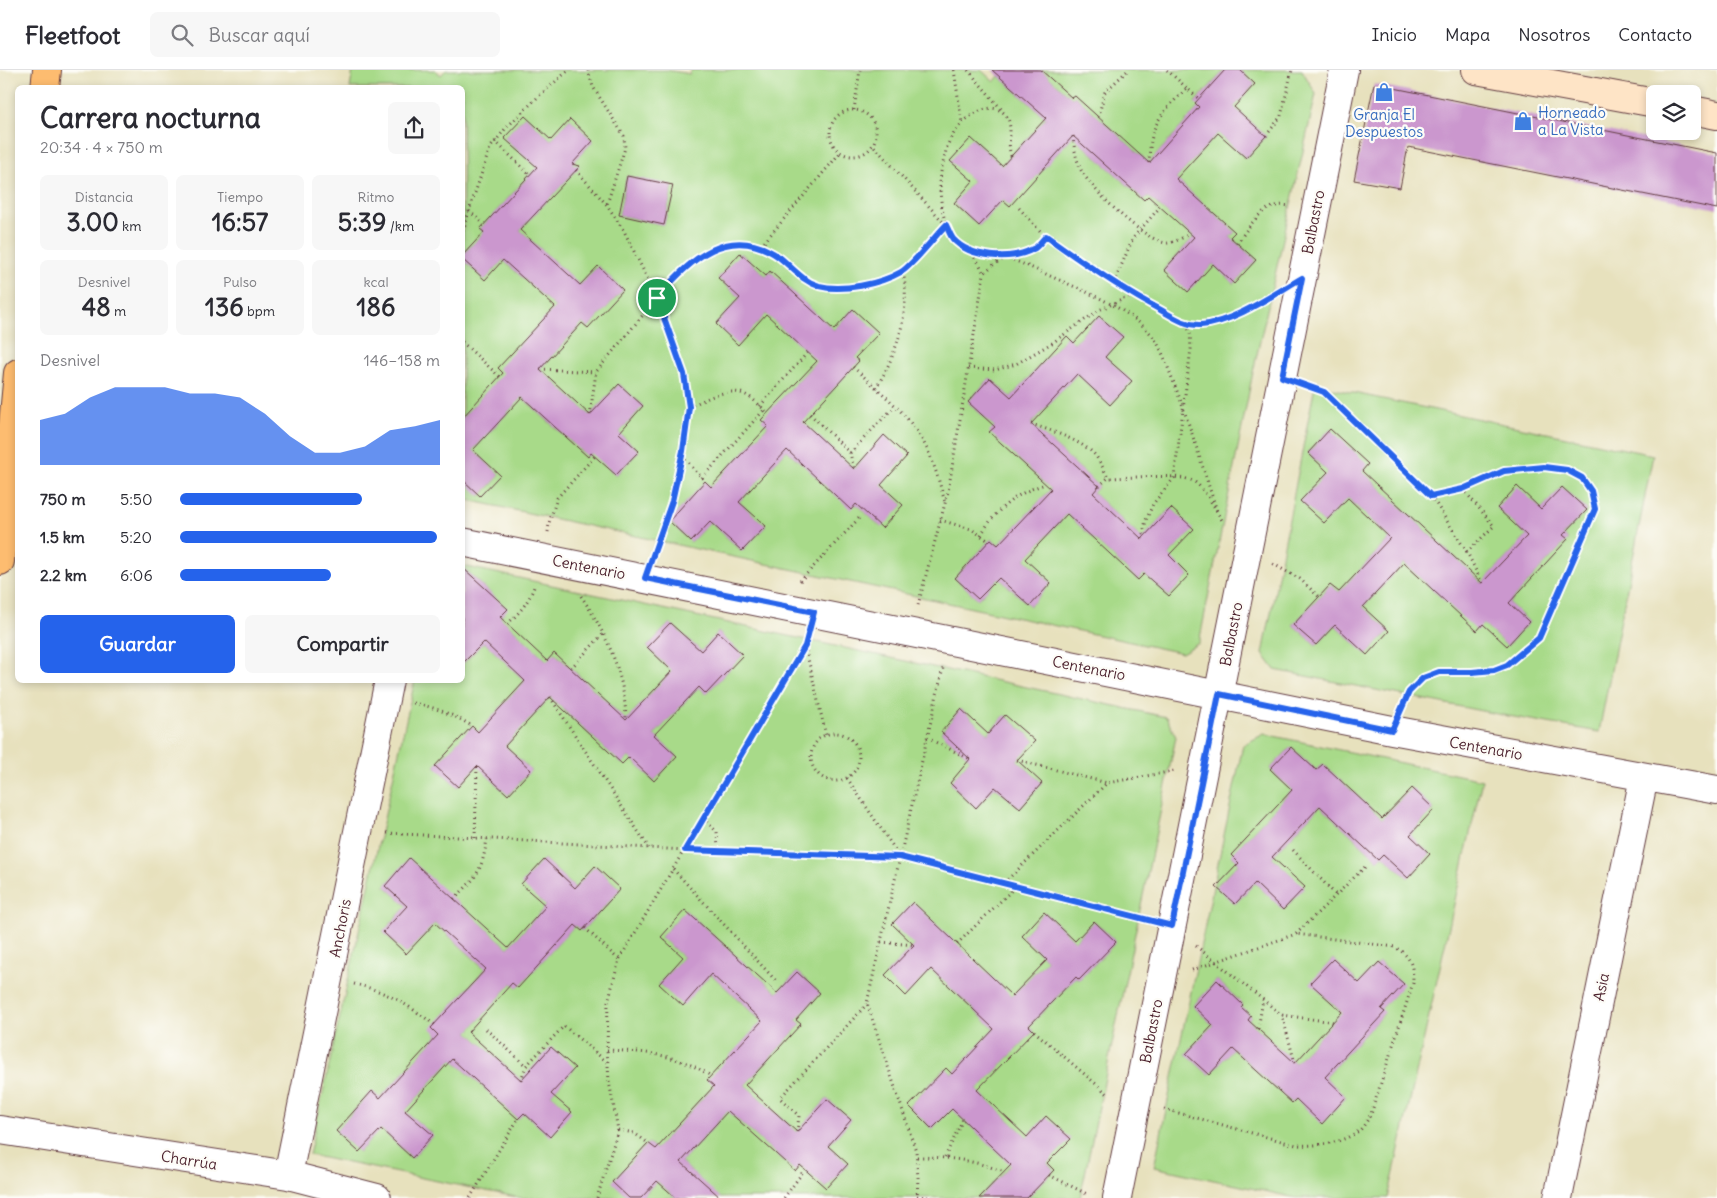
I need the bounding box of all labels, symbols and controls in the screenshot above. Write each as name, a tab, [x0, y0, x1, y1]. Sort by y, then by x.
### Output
search box	[150, 12, 500, 57]
text: Fleetfoot	[25, 20, 120, 50]
icon: search	[168, 21, 196, 49]
text: Buscar aquí	[208, 23, 310, 47]
text: Inicio	[1371, 23, 1417, 46]
text: Mapa	[1445, 23, 1490, 46]
text: Nosotros	[1518, 23, 1590, 46]
text: Contacto	[1618, 23, 1692, 46]
shop icon: Granja El Despuestos	[1373, 81, 1395, 103]
map controls	[1646, 85, 1701, 140]
button: layers	[1646, 85, 1701, 140]
text: Carrera nocturna	[40, 100, 261, 136]
button: share	[388, 102, 440, 154]
place label: Horneado a La Vista	[1538, 103, 1606, 139]
place label: Granja El Despuestos	[1345, 105, 1423, 141]
shop icon: Horneado a La Vista	[1512, 110, 1534, 132]
text: 20:34 · 4 × 750 m	[40, 137, 163, 157]
text: Distancia	[75, 188, 133, 206]
text: Tiempo	[217, 188, 263, 206]
text: Ritmo	[358, 188, 394, 206]
street label: Balbastro	[1297, 188, 1329, 256]
text: 3.00	[66, 206, 119, 238]
text: 16:57	[212, 206, 268, 238]
text: 5:39	[338, 206, 386, 238]
text: km	[119, 217, 142, 235]
text: /km	[386, 217, 414, 235]
text: Desnivel	[78, 273, 130, 291]
text: Pulso	[223, 273, 257, 291]
text: kcal	[363, 273, 389, 291]
pin	[636, 277, 678, 319]
icon: arrive	[643, 284, 671, 312]
text: 48	[82, 291, 111, 323]
text: 136	[205, 291, 244, 323]
text: 186	[357, 291, 395, 323]
text: m	[111, 302, 126, 320]
text: bpm	[244, 302, 275, 320]
text: Desnivel	[40, 350, 100, 370]
text: 146–158 m	[363, 350, 440, 370]
text: 750 m	[40, 489, 85, 509]
text: 5:50	[120, 489, 153, 509]
text: 1.5 km	[40, 527, 85, 547]
text: 5:20	[120, 527, 152, 547]
street label: Centenario	[551, 551, 627, 583]
text: 2.2 km	[40, 565, 87, 585]
text: 6:06	[120, 565, 153, 585]
street label: Balbastro	[1215, 600, 1247, 668]
button: Guardar	[40, 615, 235, 673]
button: Compartir	[245, 615, 440, 673]
street label: Centenario	[1051, 652, 1127, 684]
street label: Centenario	[1448, 732, 1524, 764]
street label: Anchoris	[325, 897, 355, 959]
street label: Asia	[1589, 971, 1613, 1003]
street label: Balbastro	[1135, 997, 1167, 1065]
street label: Charrúa	[160, 1146, 219, 1174]

